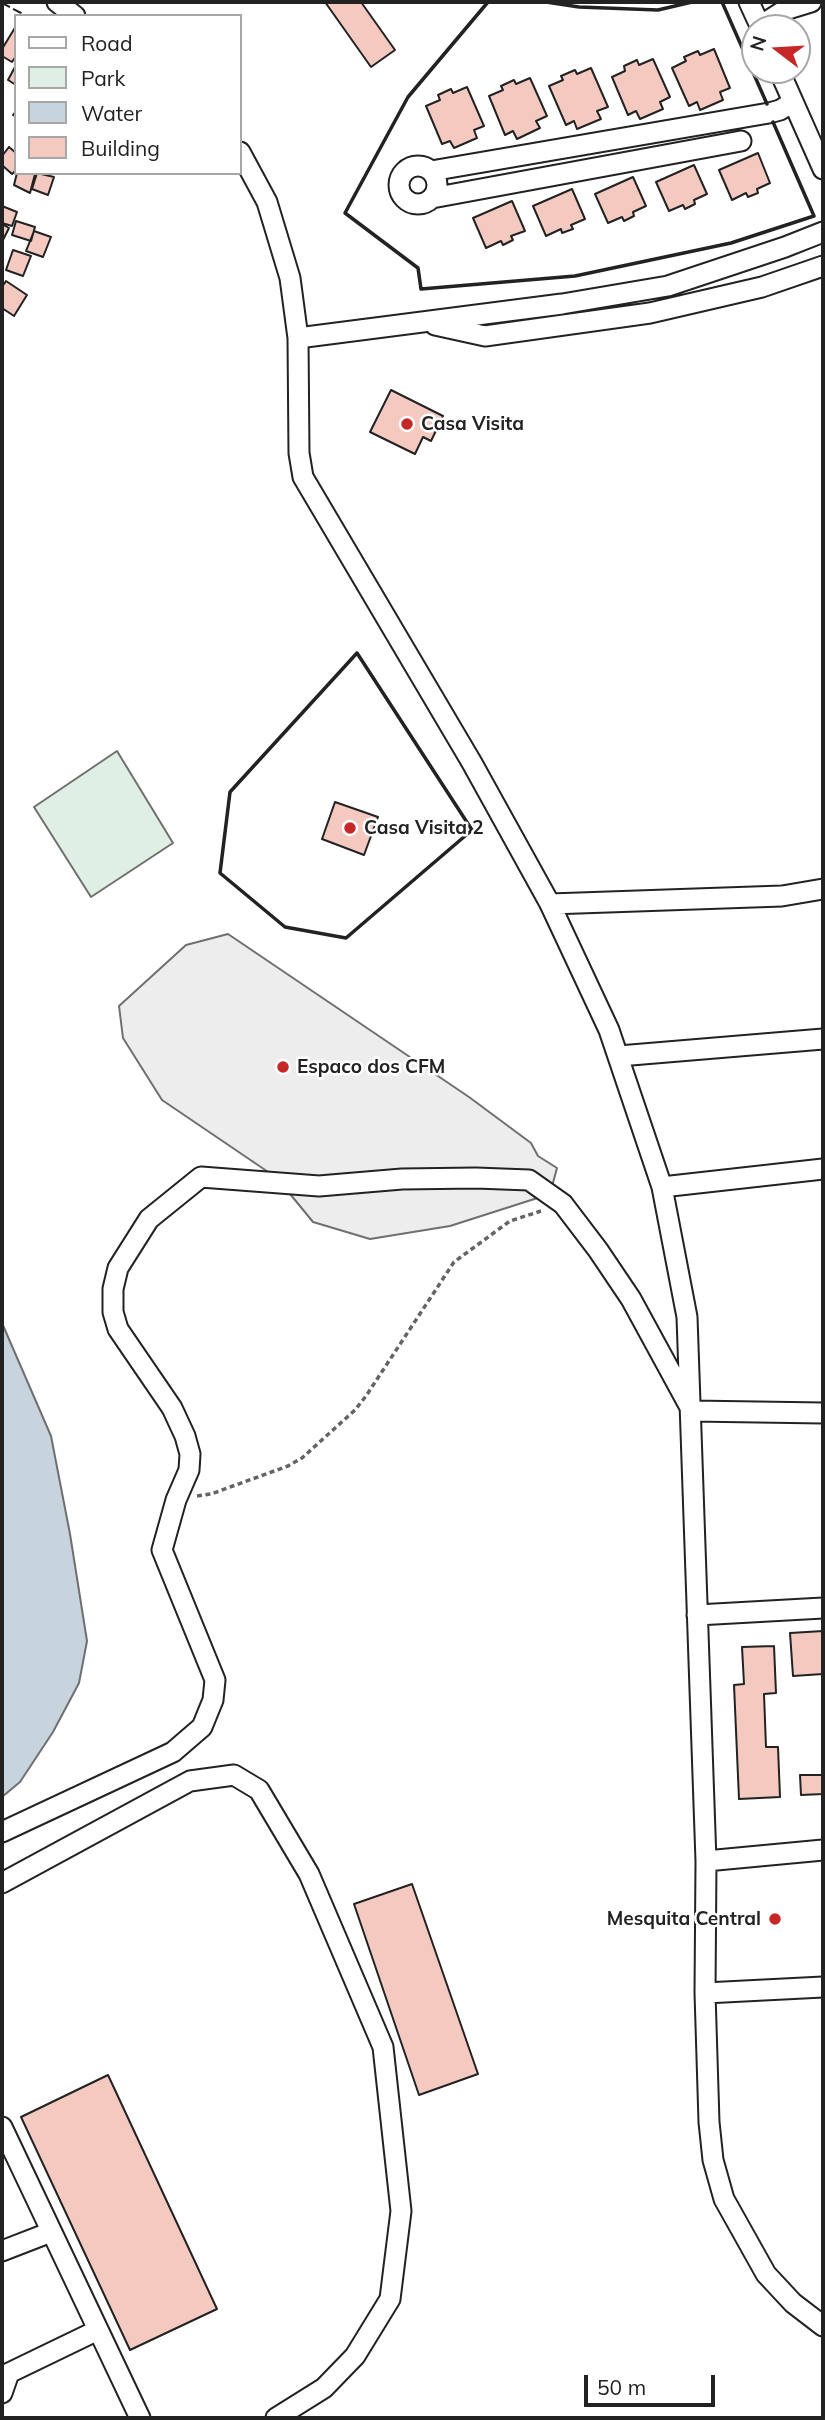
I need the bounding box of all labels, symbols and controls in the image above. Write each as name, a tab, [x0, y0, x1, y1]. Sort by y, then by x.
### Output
legend	[14, 14, 242, 175]
north arrow	[741, 14, 811, 84]
text: Road	[81, 30, 132, 56]
text: N	[744, 33, 771, 54]
text: Park	[81, 65, 125, 91]
text: Water	[81, 100, 142, 126]
text: Building	[81, 135, 160, 161]
place label: Casa Visita	[421, 413, 524, 435]
marker: Casa Visita	[399, 416, 415, 432]
place label: Casa Visita 2	[364, 817, 484, 839]
marker: Casa Visita 2	[342, 820, 358, 836]
place label: Espaco dos CFM	[297, 1056, 445, 1078]
marker: Espaco dos CFM	[275, 1059, 291, 1075]
place label: Mesquita Central	[607, 1908, 761, 1930]
marker: Mesquita Central	[767, 1911, 783, 1927]
scale bar	[587, 2360, 718, 2404]
text: 50 m	[597, 2374, 646, 2400]

